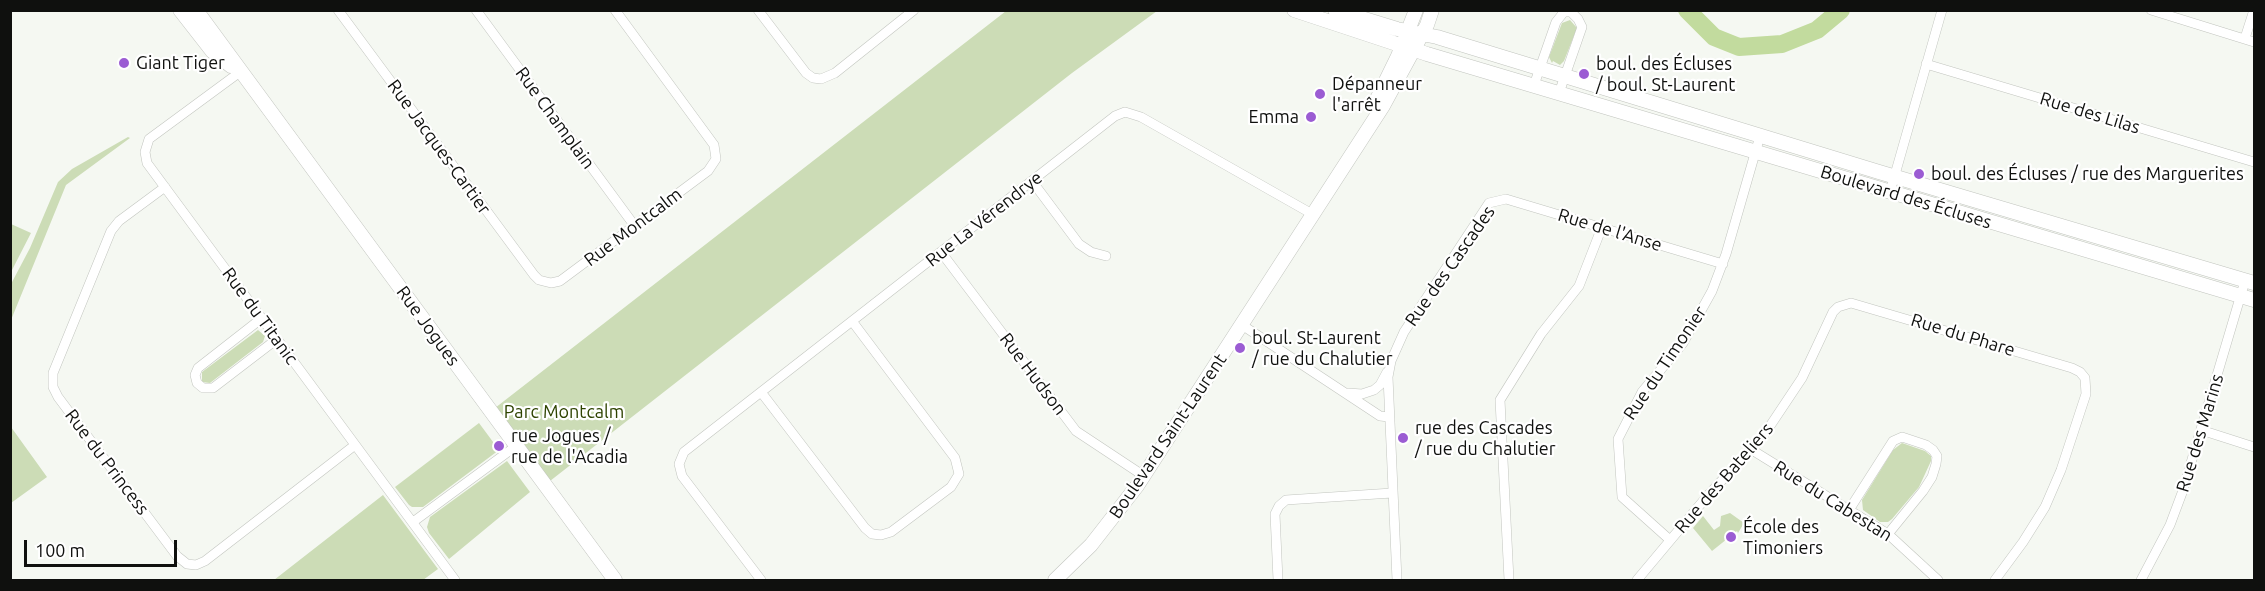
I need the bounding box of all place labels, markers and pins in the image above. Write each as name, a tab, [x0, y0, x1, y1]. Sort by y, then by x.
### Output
place label: Giant Tiger	[136, 52, 225, 74]
place label: boul. des Écluses / boul. St-Laurent	[1596, 53, 1735, 96]
marker: Giant Tiger	[117, 56, 131, 70]
marker: boul. des Écluses / boul. St-Laurent	[1577, 67, 1591, 81]
place label: Dépanneur l'arrêt	[1332, 73, 1422, 116]
marker: Dépanneur l'arrêt	[1313, 87, 1327, 101]
place label: Emma	[1249, 106, 1299, 128]
marker: Emma	[1304, 110, 1318, 124]
place label: boul. des Écluses / rue des Marguerites	[1931, 163, 2244, 185]
marker: boul. des Écluses / rue des Marguerites	[1912, 167, 1926, 181]
place label: boul. St-Laurent / rue du Chalutier	[1252, 327, 1393, 370]
marker: boul. St-Laurent / rue du Chalutier	[1233, 341, 1247, 355]
place label: rue des Cascades / rue du Chalutier	[1415, 417, 1556, 460]
place label: rue Jogues / rue de l'Acadia	[511, 425, 628, 468]
marker: rue des Cascades / rue du Chalutier	[1396, 431, 1410, 445]
marker: rue Jogues / rue de l'Acadia	[492, 439, 506, 453]
place label: École des Timoniers	[1743, 516, 1823, 558]
marker: École des Timoniers	[1724, 530, 1738, 544]

